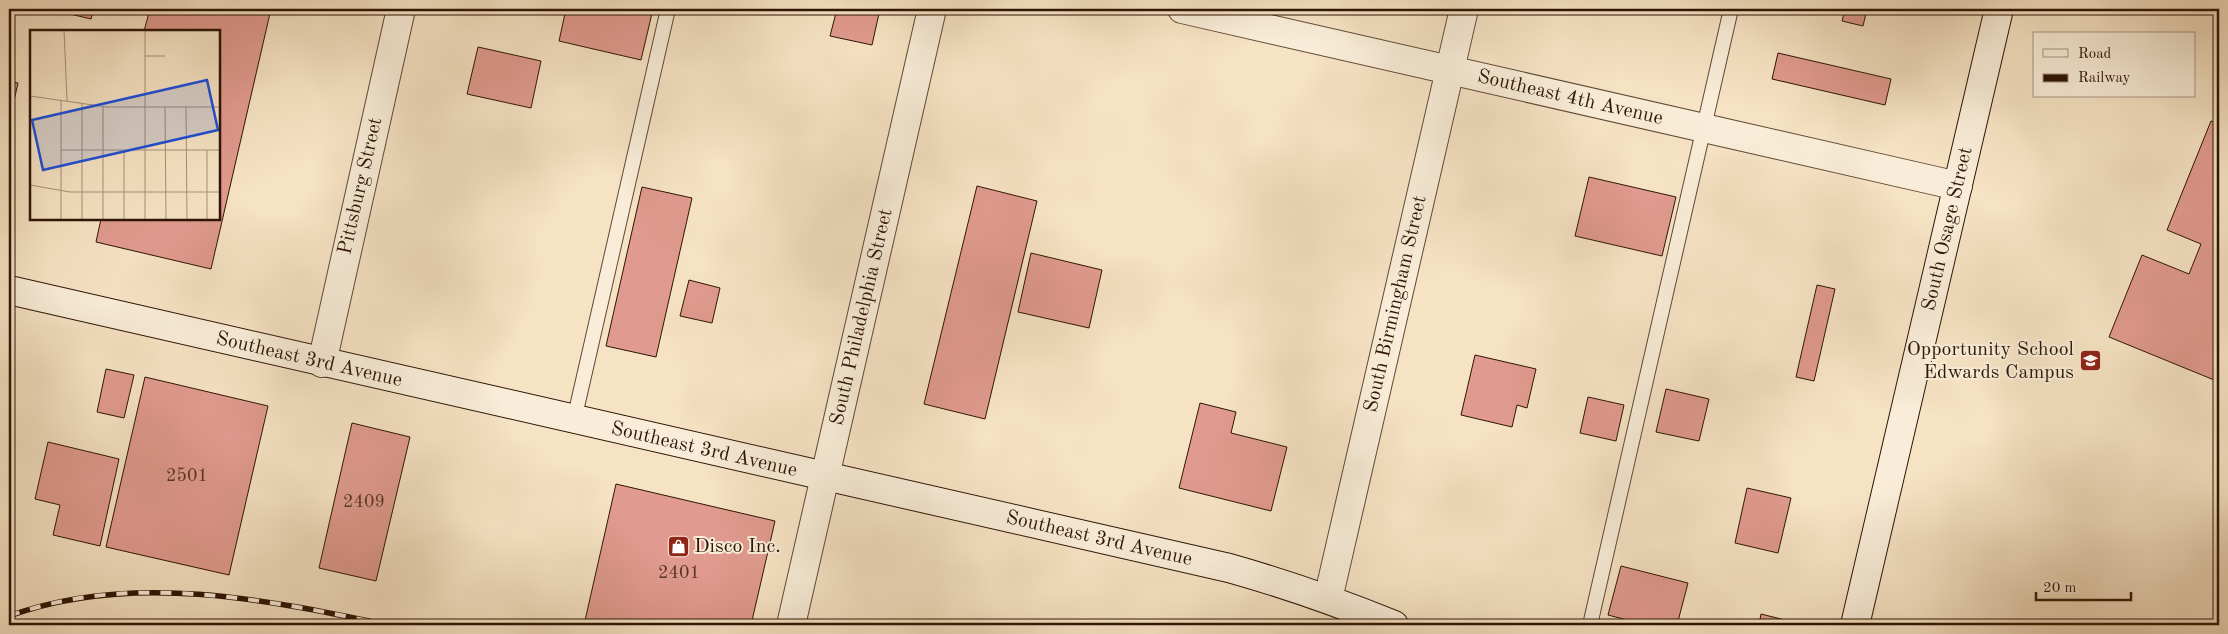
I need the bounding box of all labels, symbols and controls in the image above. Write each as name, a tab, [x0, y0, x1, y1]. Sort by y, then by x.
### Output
inset map	[30, 30, 220, 220]
legend	[2033, 32, 2196, 98]
text: Road	[2078, 47, 2112, 62]
street label: Southeast 4th Avenue	[1475, 67, 1665, 129]
text: Railway	[2078, 71, 2131, 86]
street label: Pittsburg Street	[335, 115, 387, 257]
street label: South Osage Street	[1919, 145, 1977, 313]
street label: South Birmingham Street	[1361, 194, 1431, 414]
street label: South Philadelphia Street	[827, 207, 897, 427]
street label: Southeast 3rd Avenue	[214, 329, 404, 391]
place label: Opportunity School Edwards Campus	[1907, 340, 2074, 383]
school or university icon: Opportunity School Edwards Campus	[2078, 349, 2102, 373]
street label: Southeast 3rd Avenue	[609, 419, 799, 481]
house number: 2501	[166, 467, 208, 485]
house number: 2409	[343, 493, 385, 511]
street label: Southeast 3rd Avenue	[1004, 508, 1194, 570]
shop icon: Disco Inc.	[666, 535, 690, 559]
place label: Disco Inc.	[694, 537, 781, 557]
house number: 2401	[658, 564, 700, 582]
scale bar	[2036, 569, 2130, 601]
text: 20 m	[2043, 581, 2077, 596]

